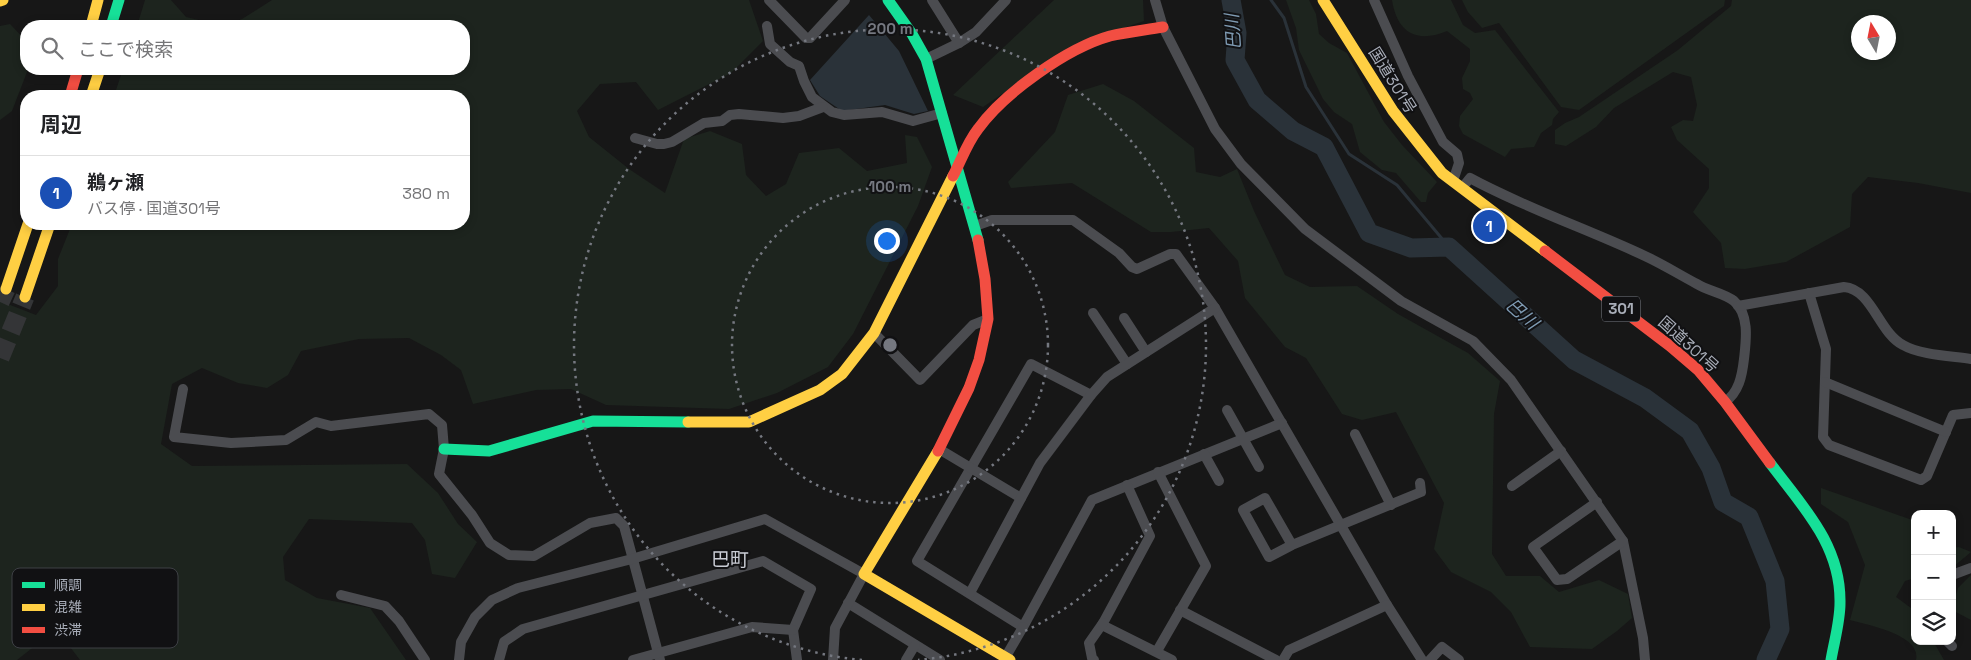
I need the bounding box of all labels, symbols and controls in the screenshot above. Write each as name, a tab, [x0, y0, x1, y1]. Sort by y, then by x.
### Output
water label: 巴川	[1220, 11, 1245, 51]
north arrow	[1851, 15, 1896, 60]
text: 200 m	[868, 19, 912, 38]
search box	[20, 20, 470, 75]
icon: search	[38, 34, 66, 62]
text: ここで検索	[78, 37, 173, 62]
street label: 国道301号	[1364, 43, 1421, 117]
text: 周辺	[40, 111, 82, 138]
text: 鵜ヶ瀬	[87, 170, 144, 195]
text: 100 m	[869, 177, 911, 196]
text: 1	[52, 183, 60, 204]
text: 380 m	[402, 183, 450, 204]
text: バス停 · 国道301号	[87, 198, 221, 219]
pin: 1	[1473, 207, 1505, 245]
your location	[874, 228, 900, 254]
water label: 巴川	[1501, 293, 1545, 336]
road number: 301	[1602, 296, 1640, 322]
street label: 国道301号	[1654, 312, 1723, 377]
centre of rings	[881, 336, 899, 354]
map controls	[1911, 510, 1956, 645]
button: +	[1911, 510, 1956, 555]
district label: 巴町	[711, 547, 749, 572]
button: −	[1911, 555, 1956, 600]
legend	[12, 568, 178, 648]
text: 順調	[54, 576, 82, 594]
text: 混雑	[54, 598, 82, 616]
button: layers	[1911, 600, 1956, 645]
text: 渋滞	[54, 621, 82, 639]

